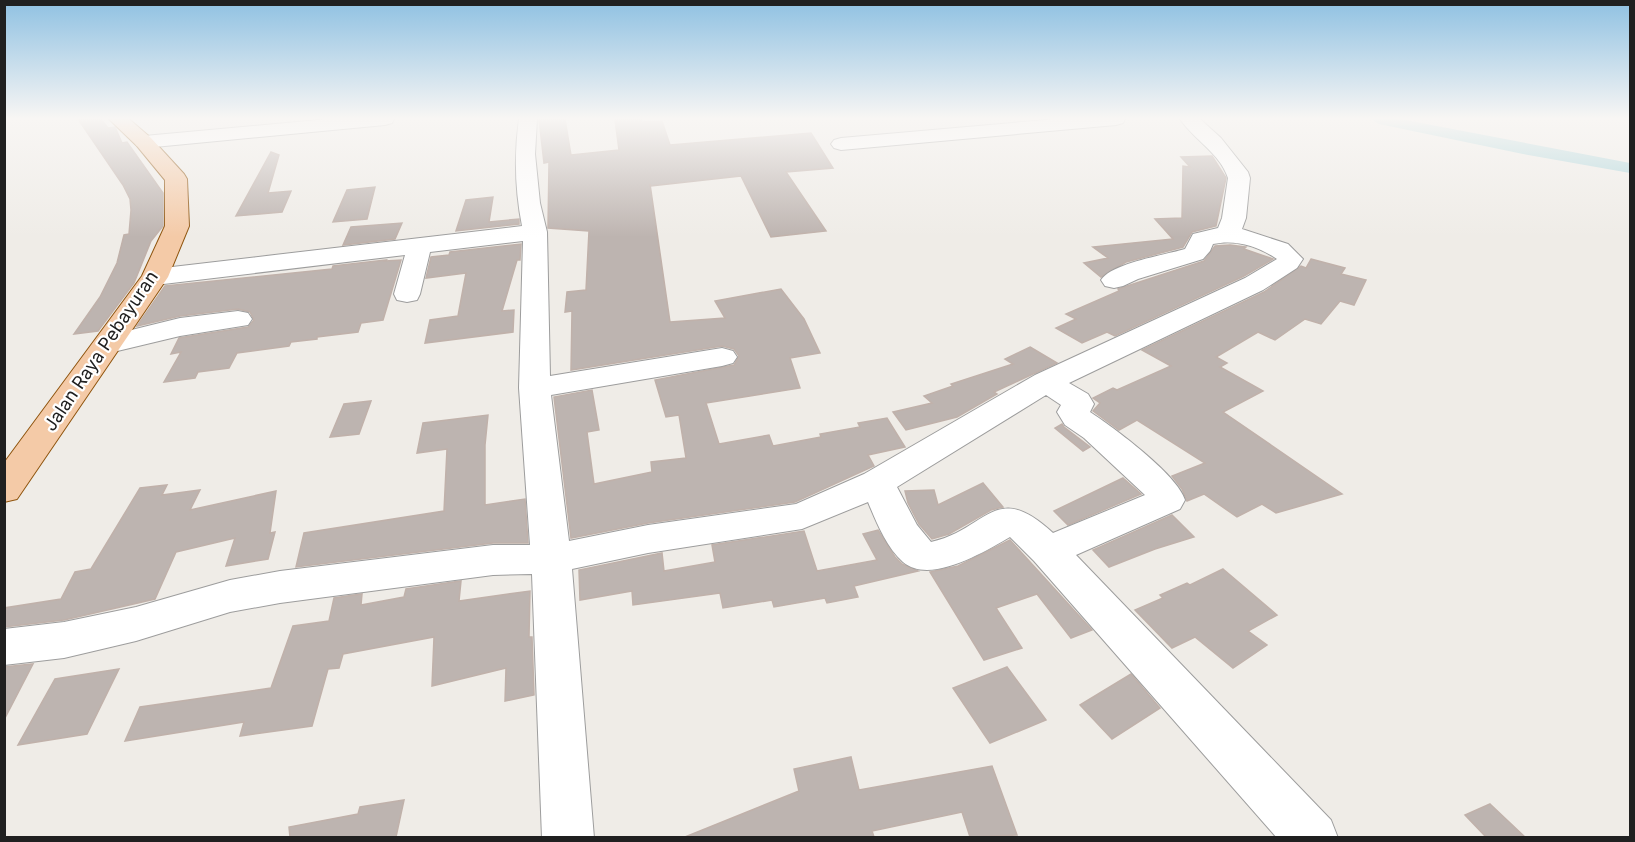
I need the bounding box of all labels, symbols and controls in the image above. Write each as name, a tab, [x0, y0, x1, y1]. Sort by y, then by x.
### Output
street label: Jalan Raya Pebayuran	[39, 267, 162, 435]

